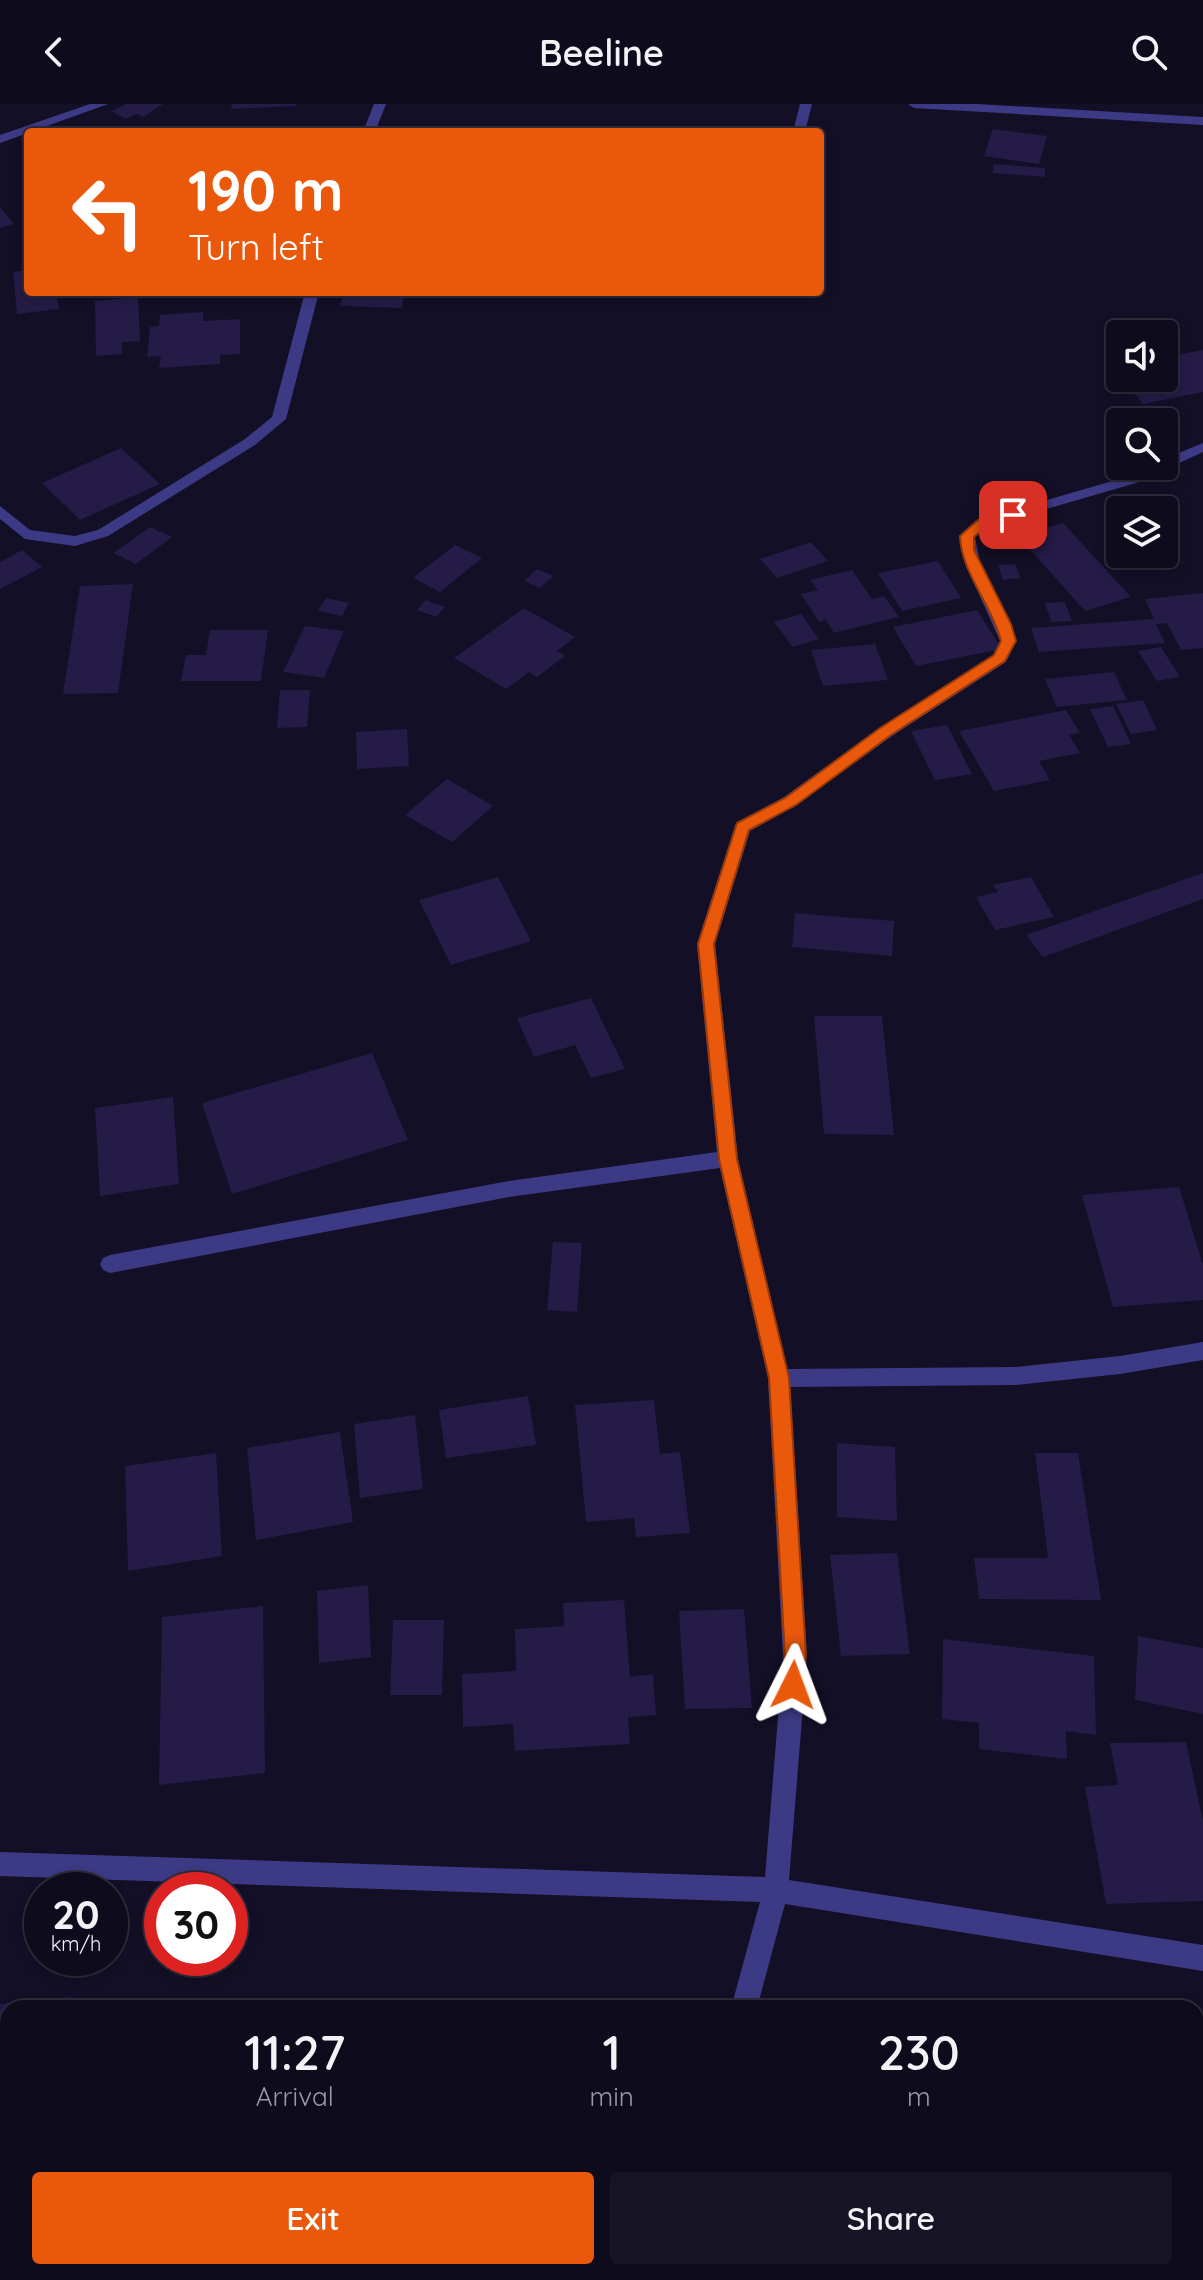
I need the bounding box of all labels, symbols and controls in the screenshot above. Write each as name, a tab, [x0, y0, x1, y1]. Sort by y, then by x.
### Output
icon: back	[32, 30, 76, 74]
text: Beeline	[539, 30, 664, 75]
icon: search	[1127, 30, 1171, 74]
text: 190 m	[188, 155, 343, 225]
icon: left	[56, 160, 160, 264]
text: Turn left	[188, 224, 324, 269]
map controls	[1106, 320, 1178, 568]
button: sound	[1106, 320, 1178, 392]
button: search	[1106, 408, 1178, 480]
pin	[979, 481, 1047, 549]
icon: arrive	[991, 493, 1035, 537]
button: layers	[1106, 496, 1178, 568]
position arrow	[751, 1643, 835, 1727]
speed limit sign: 30	[144, 1872, 248, 1976]
text: 20	[52, 1889, 100, 1939]
text: km/h	[51, 1931, 101, 1956]
text: 11:27	[244, 2022, 345, 2082]
text: 1	[602, 2022, 621, 2082]
text: 230	[878, 2022, 960, 2082]
text: Arrival	[256, 2080, 334, 2113]
text: min	[589, 2080, 634, 2113]
text: m	[907, 2080, 931, 2113]
button: Exit	[32, 2172, 594, 2264]
button: Share	[610, 2172, 1172, 2264]

